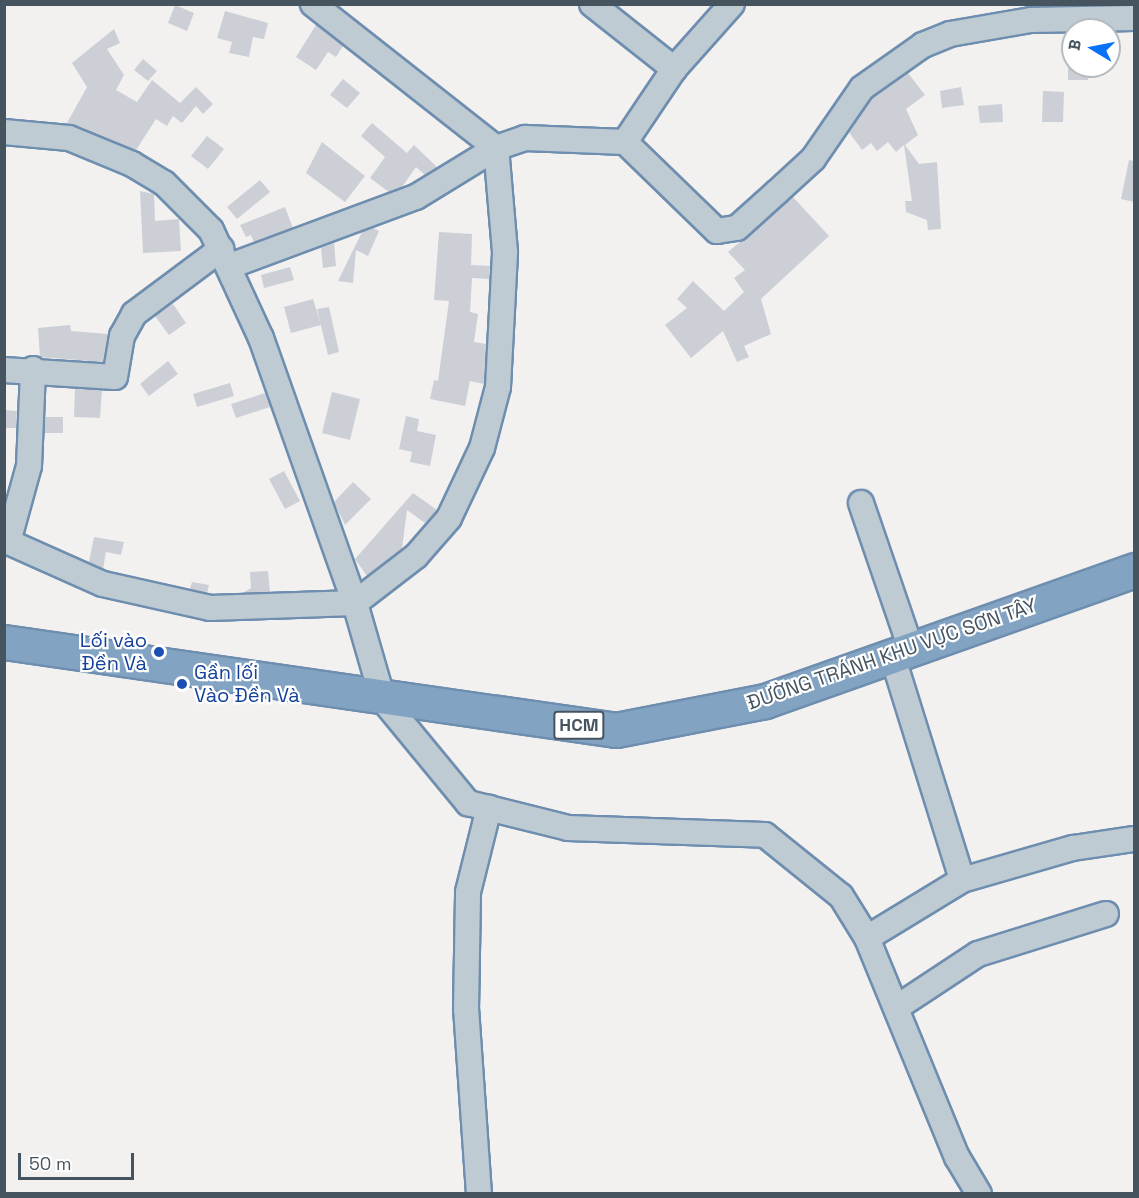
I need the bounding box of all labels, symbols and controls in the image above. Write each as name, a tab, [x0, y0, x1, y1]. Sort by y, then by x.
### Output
north arrow	[1061, 18, 1121, 78]
text: B	[1063, 38, 1086, 52]
street label: ĐƯỜNG TRÁNH KHU VỰC SƠN TÂY	[743, 593, 1041, 715]
place label: Lối vào Đền Và	[80, 628, 147, 675]
marker: Lối vào Đền Và	[152, 645, 166, 659]
place label: Gần lối Vào Đền Và	[194, 660, 300, 707]
marker: Gần lối Vào Đền Và	[175, 677, 189, 691]
road number: HCM	[552, 710, 606, 740]
scale bar	[21, 1141, 136, 1179]
text: 50 m	[29, 1152, 71, 1175]

